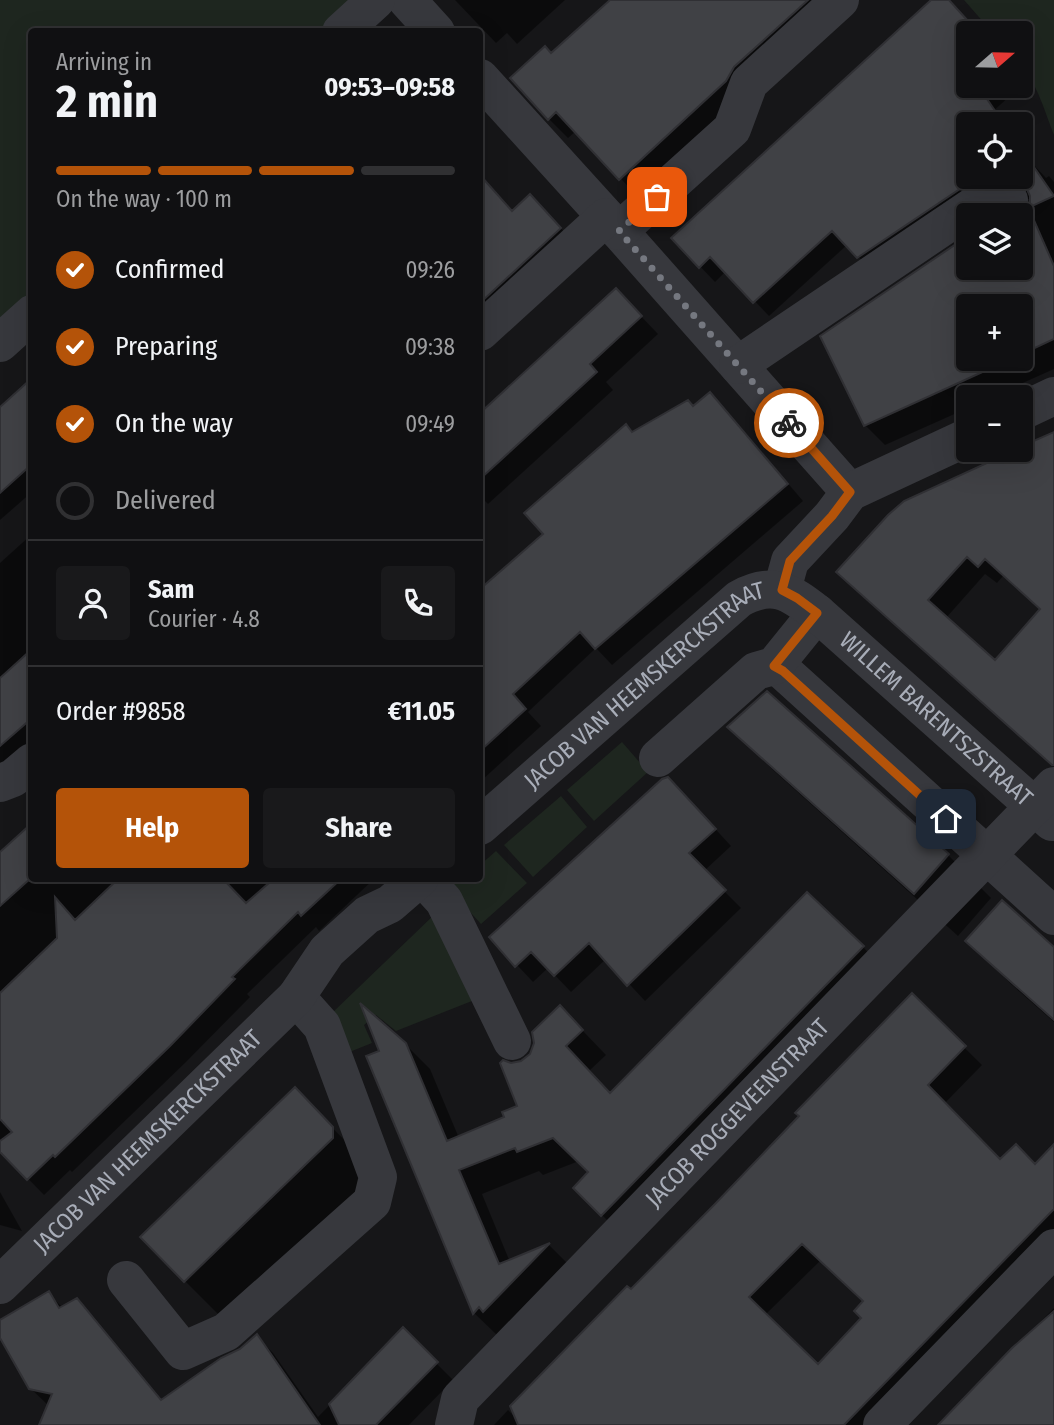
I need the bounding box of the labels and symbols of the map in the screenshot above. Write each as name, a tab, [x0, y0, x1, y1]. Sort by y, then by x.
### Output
north arrow	[956, 21, 1032, 98]
pin	[627, 167, 687, 227]
courier	[754, 388, 824, 458]
street label: JACOB VAN HEEMSKERCKSTRAAT	[518, 576, 767, 795]
street label: WILLEM BARENTSZSTRAAT	[834, 626, 1038, 812]
pin	[916, 789, 976, 849]
street label: JACOB ROGGEVEENSTRAAT	[640, 1013, 835, 1213]
street label: JACOB VAN HEEMSKERCKSTRAAT	[28, 1024, 268, 1259]

